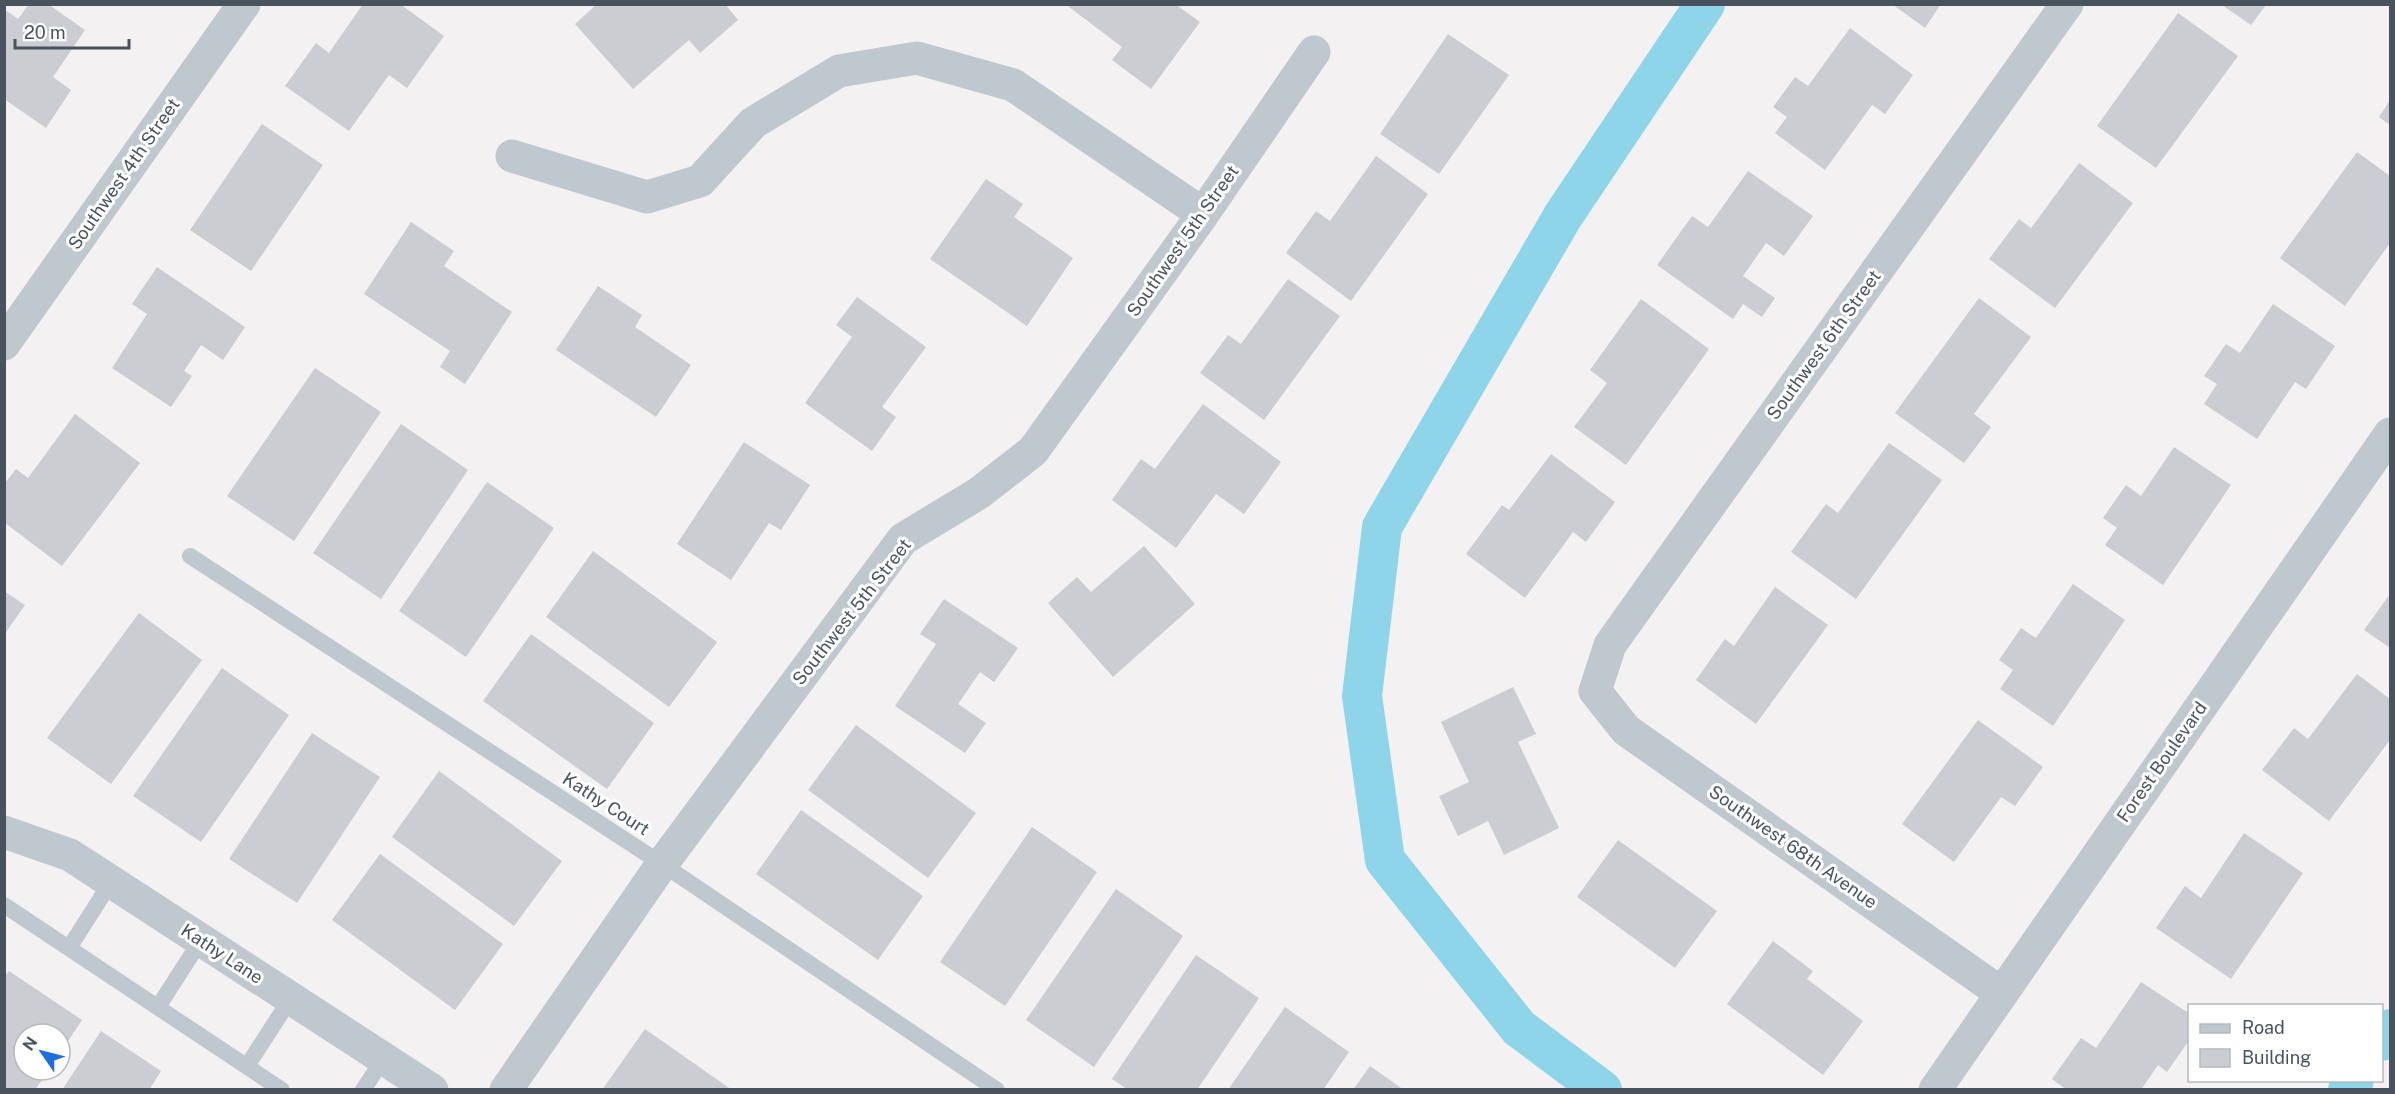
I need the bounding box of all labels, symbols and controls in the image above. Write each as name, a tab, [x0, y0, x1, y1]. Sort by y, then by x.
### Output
scale bar	[15, 12, 129, 50]
text: 20 m	[24, 22, 66, 43]
street label: Southwest 4th Street	[63, 94, 184, 253]
street label: Southwest 5th Street	[1122, 161, 1243, 320]
street label: Southwest 6th Street	[1762, 266, 1885, 424]
street label: Southwest 5th Street	[788, 534, 915, 689]
street label: Forest Boulevard	[2112, 697, 2211, 826]
street label: Kathy Court	[559, 768, 654, 840]
street label: Southwest 68th Avenue	[1705, 781, 1881, 913]
street label: Kathy Lane	[177, 919, 267, 988]
legend	[2188, 1004, 2383, 1082]
text: Road	[2242, 1017, 2285, 1038]
north arrow	[12, 1022, 72, 1082]
text: N	[19, 1033, 41, 1054]
text: Building	[2242, 1047, 2311, 1068]

